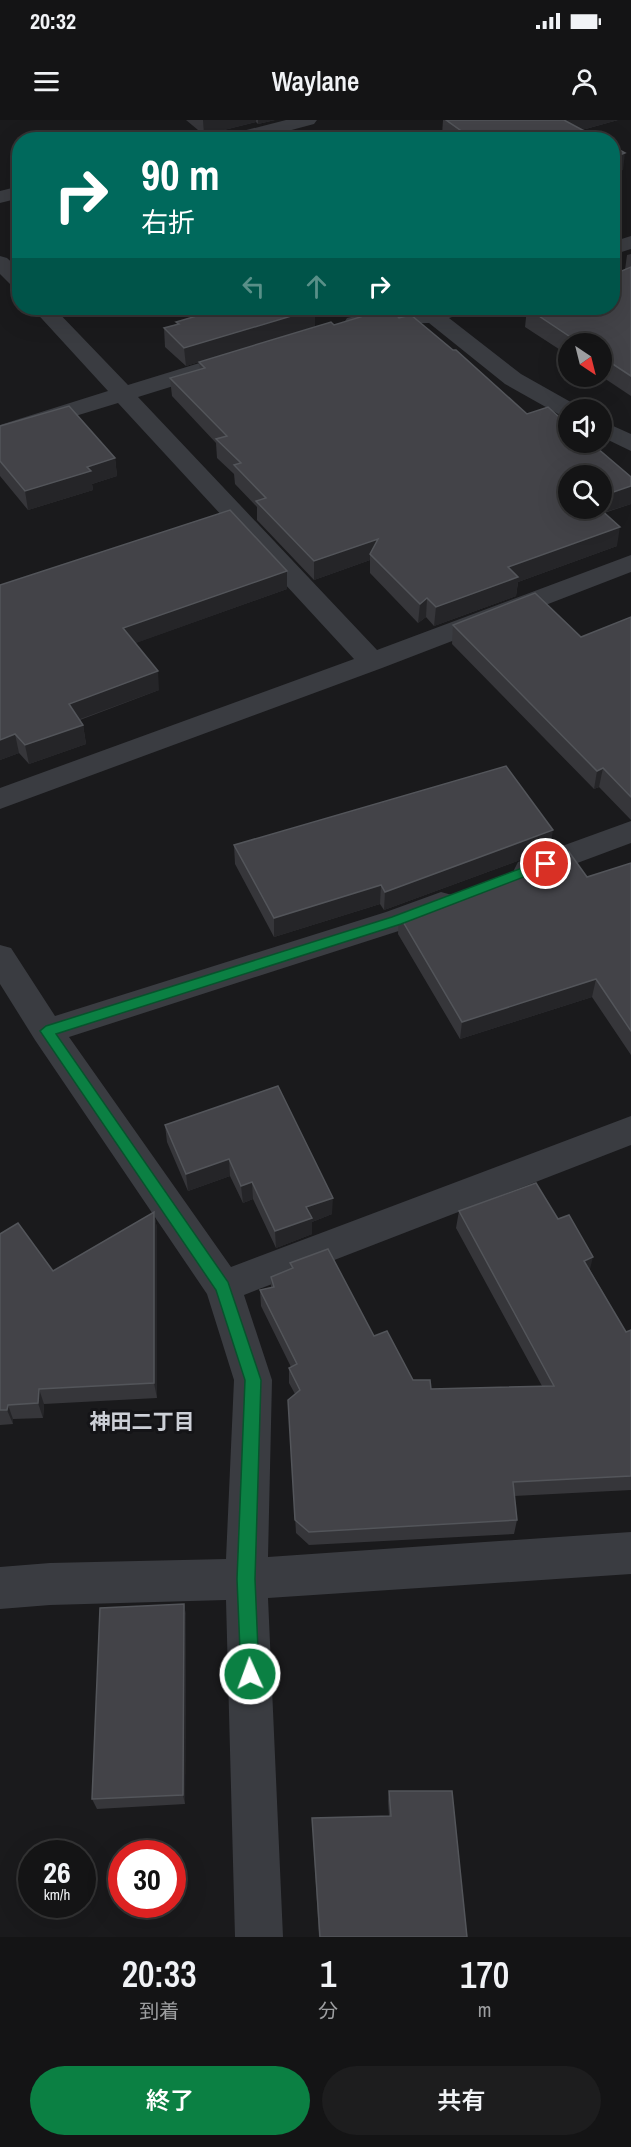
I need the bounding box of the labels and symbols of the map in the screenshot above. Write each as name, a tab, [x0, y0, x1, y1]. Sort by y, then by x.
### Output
north arrow	[558, 333, 612, 387]
pin	[520, 838, 571, 889]
district label: 神田二丁目	[90, 1407, 195, 1436]
position arrow	[218, 1642, 282, 1706]
speed limit sign: 30	[108, 1840, 186, 1918]

